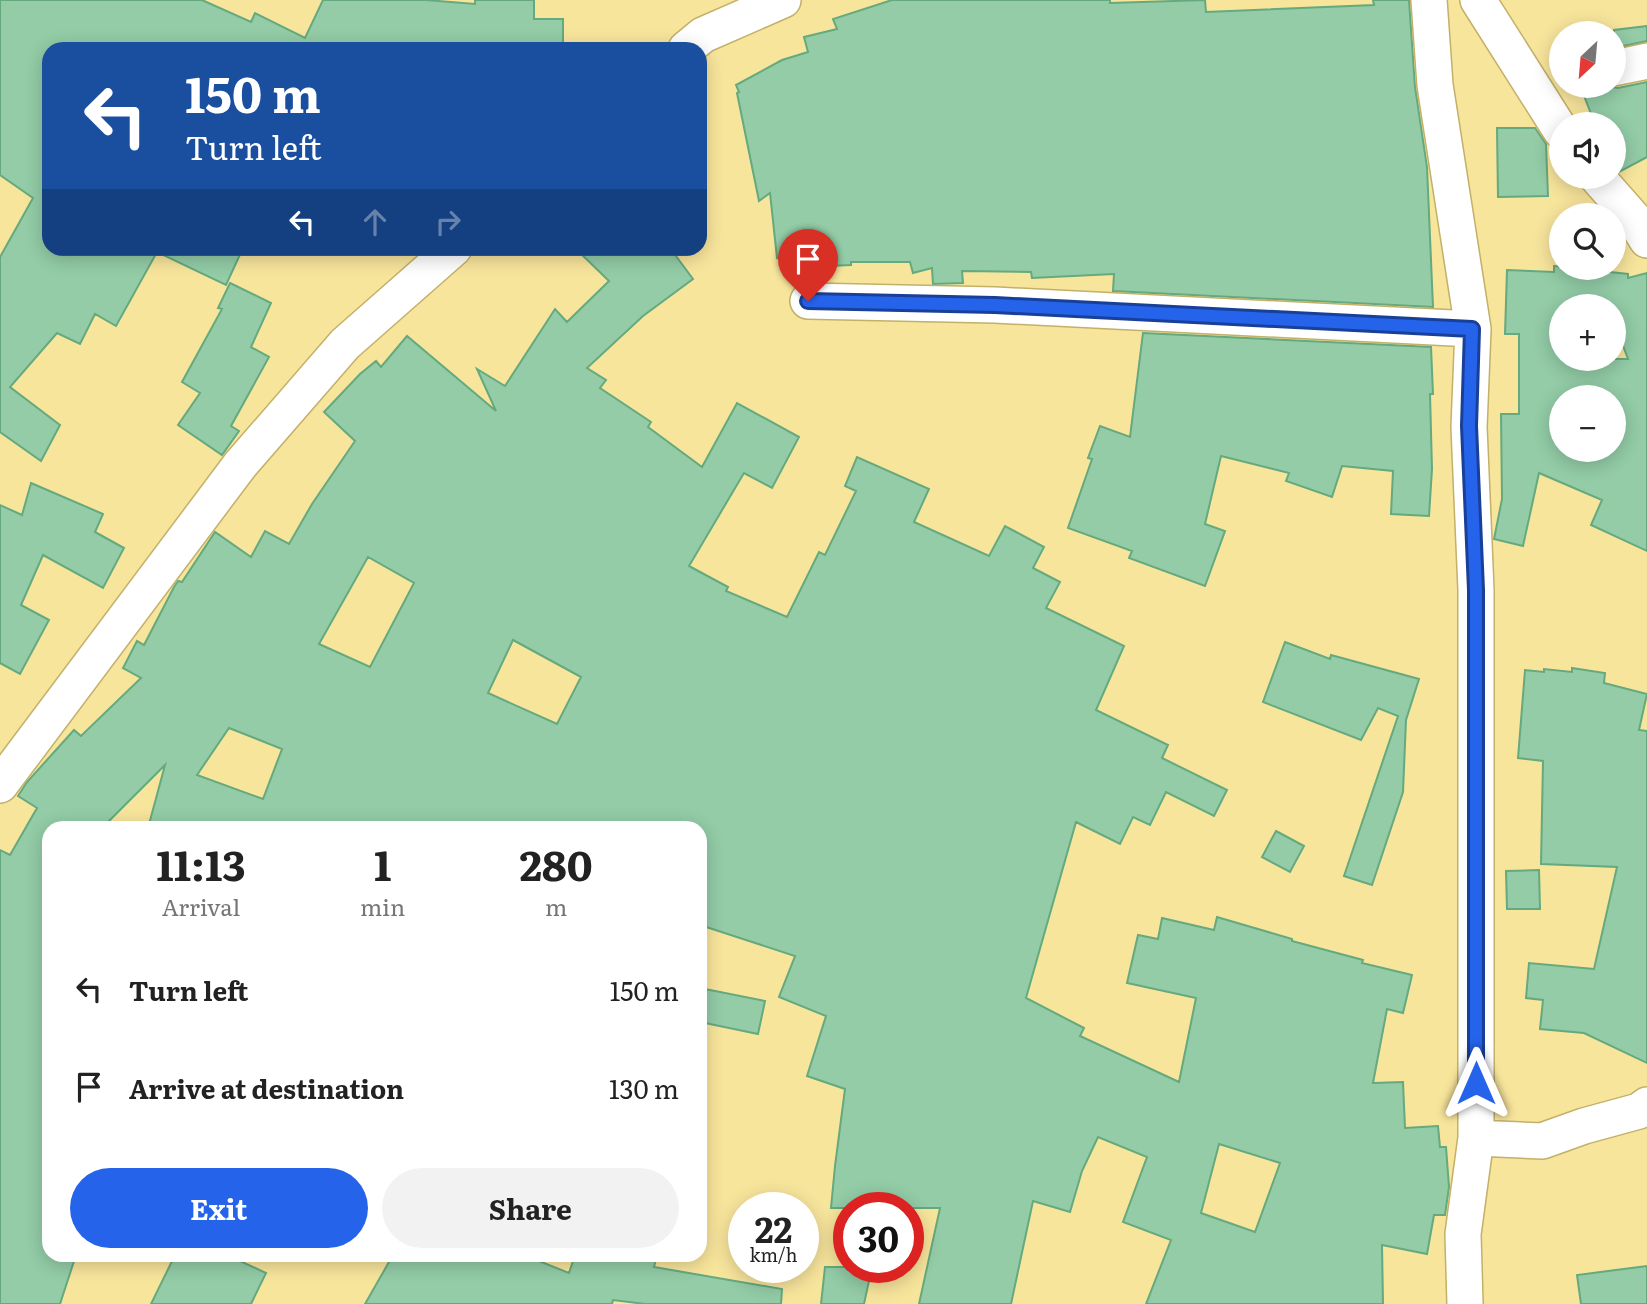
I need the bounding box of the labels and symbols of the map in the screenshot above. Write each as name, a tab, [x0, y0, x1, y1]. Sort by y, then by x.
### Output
north arrow	[1549, 21, 1626, 98]
pin	[778, 229, 838, 301]
position arrow	[1439, 1046, 1513, 1120]
speed limit sign: 30	[833, 1192, 924, 1283]

